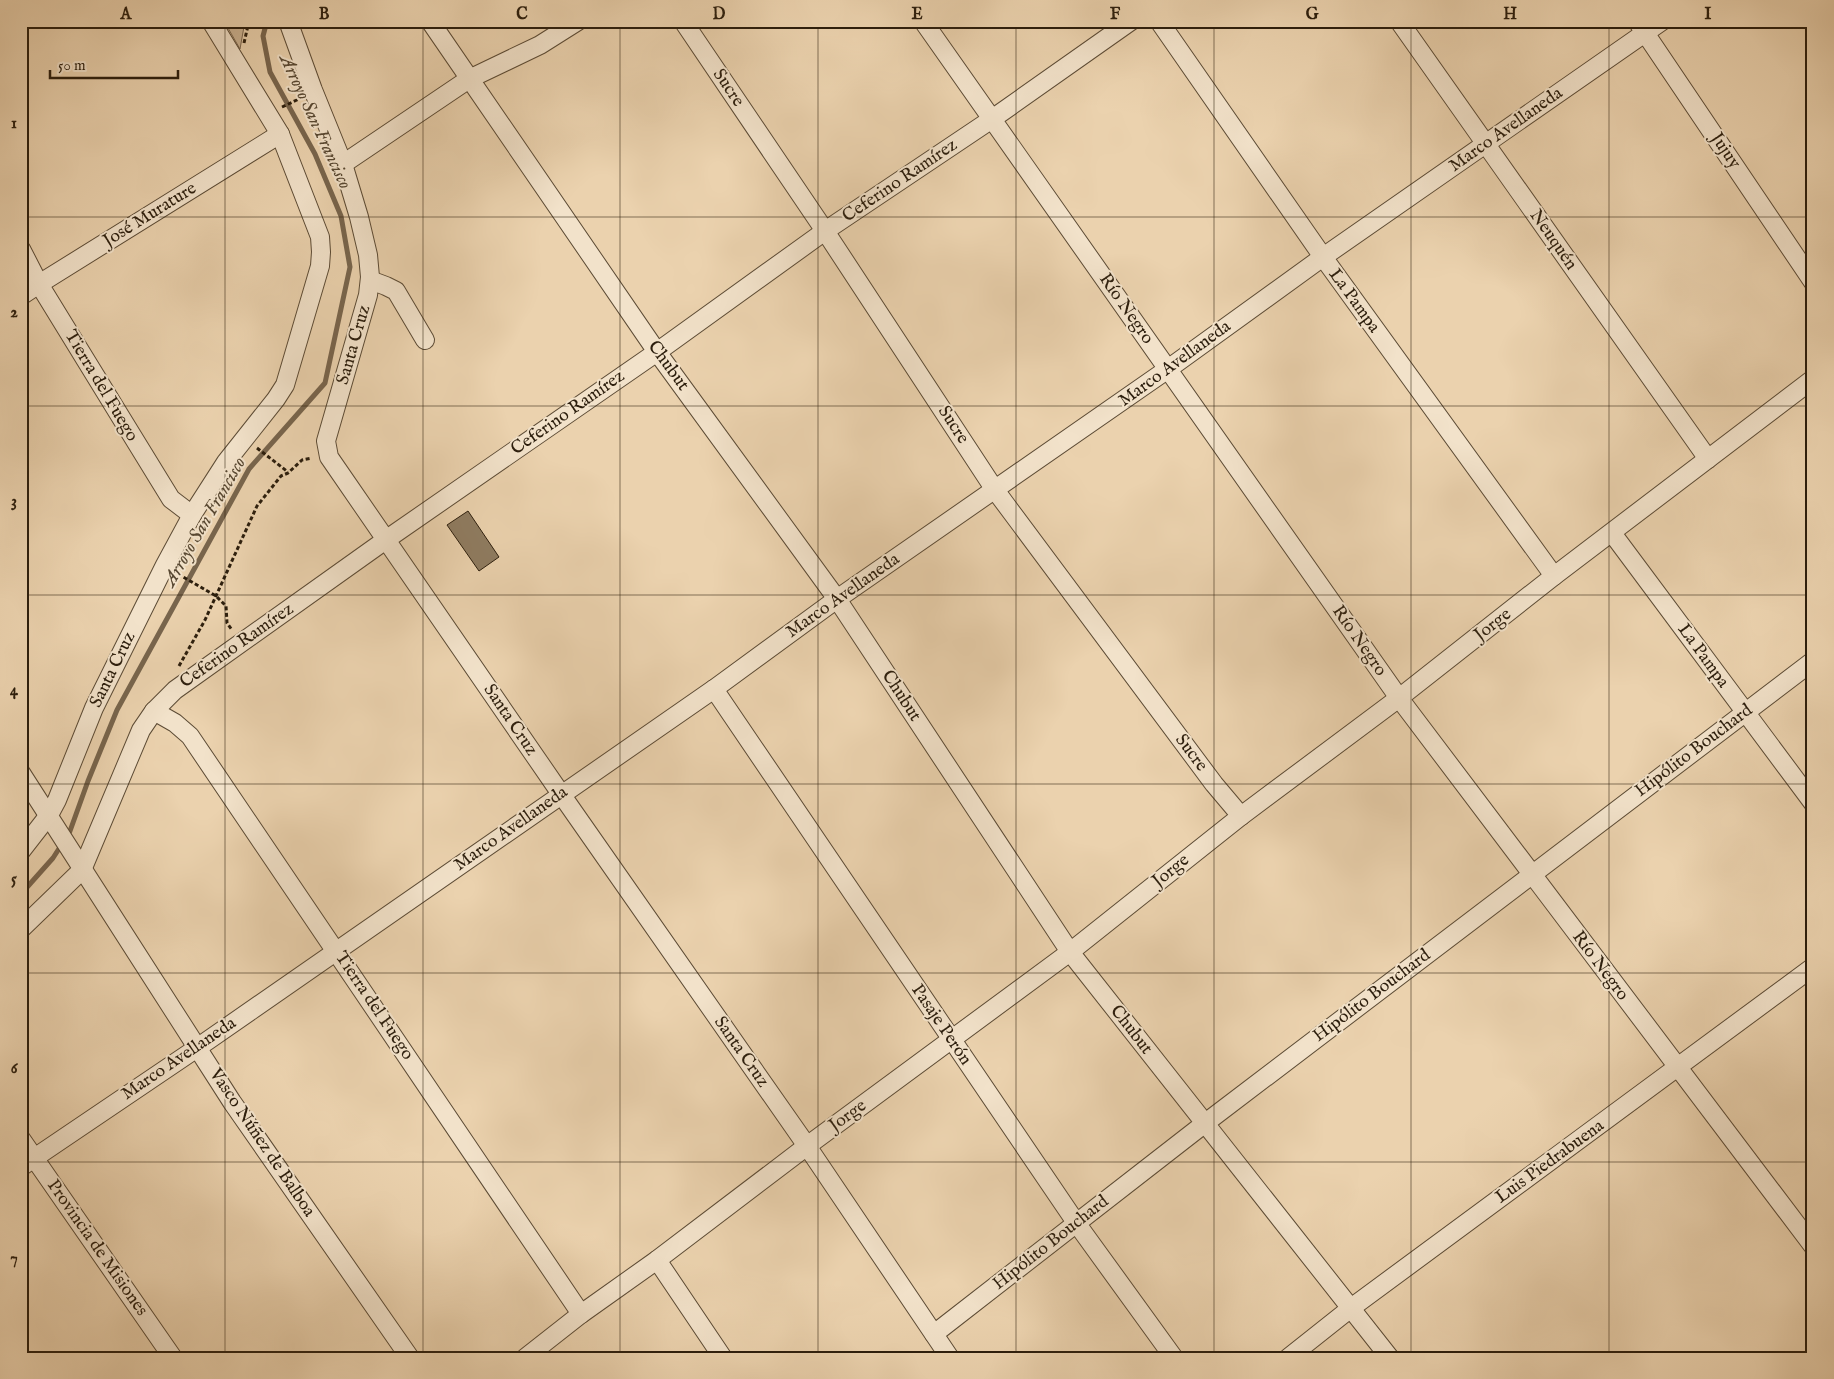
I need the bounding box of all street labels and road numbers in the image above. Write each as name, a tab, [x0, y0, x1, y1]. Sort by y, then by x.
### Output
street label: Sucre	[707, 65, 749, 111]
street label: Marco Avellaneda	[1445, 82, 1567, 178]
street label: Jujuy	[1704, 127, 1745, 174]
street label: Ceferino Ramírez	[838, 134, 962, 228]
street label: José Murature	[97, 177, 201, 254]
street label: Neuquén	[1524, 205, 1582, 275]
street label: La Pampa	[1323, 264, 1385, 338]
street label: Río Negro	[1093, 269, 1159, 349]
street label: Santa Cruz	[332, 303, 376, 387]
street label: Marco Avellaneda	[1114, 315, 1236, 413]
street label: Tierra del Fuego	[59, 326, 143, 446]
street label: Chubut	[642, 336, 694, 396]
street label: Ceferino Ramírez	[507, 365, 629, 461]
street label: Sucre	[932, 401, 974, 449]
street label: Marco Avellaneda	[782, 548, 904, 644]
street label: Ceferino Ramírez	[176, 598, 298, 694]
street label: Río Negro	[1326, 601, 1392, 681]
street label: Jorge	[1468, 603, 1516, 648]
street label: La Pampa	[1672, 619, 1734, 693]
street label: Santa Cruz	[85, 628, 141, 712]
street label: Chubut	[876, 666, 926, 726]
street label: Santa Cruz	[478, 680, 542, 760]
street label: Hipólito Bouchard	[1631, 699, 1758, 803]
street label: Sucre	[1169, 730, 1213, 776]
street label: Marco Avellaneda	[450, 781, 572, 877]
street label: Jorge	[1146, 849, 1194, 894]
street label: Río Negro	[1566, 927, 1634, 1006]
street label: Hipólito Bouchard	[1309, 944, 1436, 1048]
street label: Tierra del Fuego	[329, 947, 419, 1065]
street label: Pasaje Perón	[905, 980, 977, 1070]
street label: Chubut	[1104, 1001, 1158, 1059]
street label: Marco Avellaneda	[117, 1012, 241, 1106]
street label: Santa Cruz	[708, 1012, 774, 1092]
street label: Vasco Núñez de Balboa	[203, 1064, 320, 1222]
street label: Jorge	[823, 1095, 871, 1139]
street label: Luis Piedrabuena	[1491, 1115, 1609, 1209]
street label: Provincia de Misiones	[41, 1175, 153, 1321]
street label: Hipólito Bouchard	[988, 1190, 1114, 1296]

